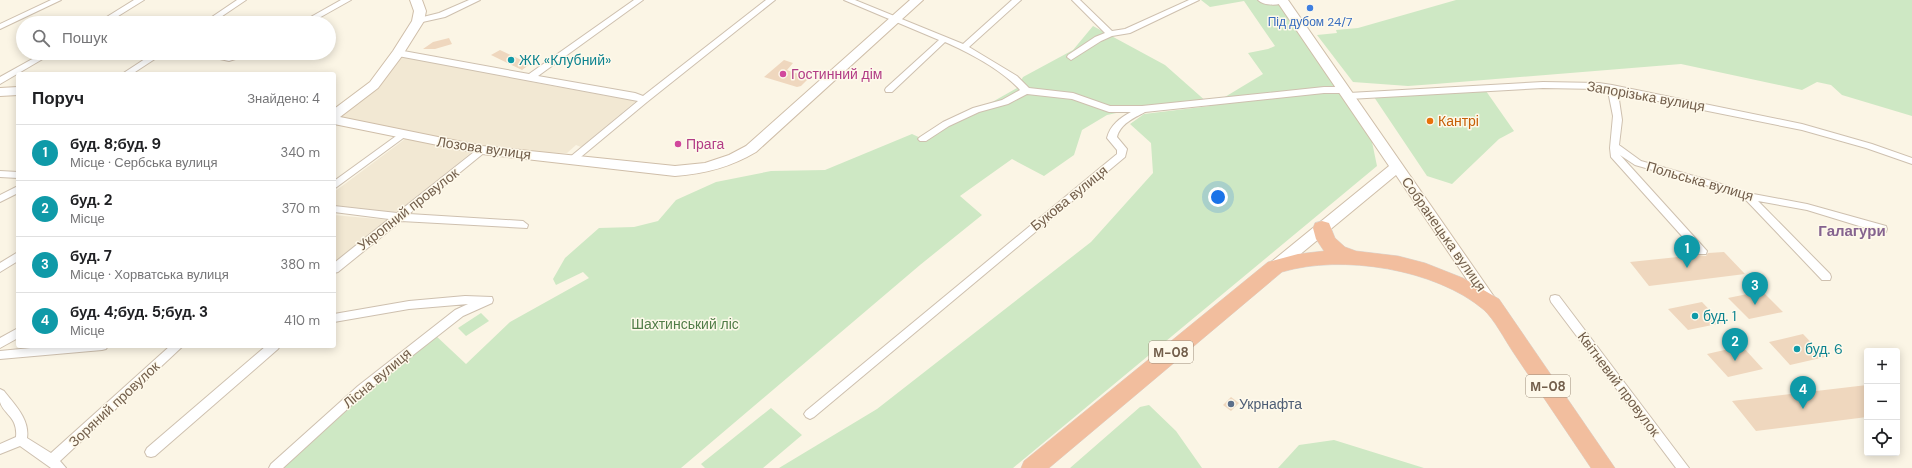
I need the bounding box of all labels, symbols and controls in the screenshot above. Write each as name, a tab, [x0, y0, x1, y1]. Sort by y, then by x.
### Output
marker: Під дубом 24/7	[1305, 3, 1315, 13]
place label: Під дубом 24/7	[1268, 14, 1352, 30]
search box	[16, 16, 336, 60]
icon: search	[30, 27, 52, 49]
text: Пошук	[62, 28, 107, 48]
place label: ЖК «Клубний»	[519, 51, 611, 69]
marker: ЖК «Клубний»	[506, 55, 516, 65]
place label: Гостинний дім	[791, 65, 882, 83]
marker: Гостинний дім	[778, 69, 788, 79]
street label: Запорізька вулиця	[1586, 77, 1706, 115]
text: Поруч	[32, 87, 84, 109]
text: Знайдено: 4	[247, 90, 320, 107]
place label: Кантрі	[1438, 112, 1479, 130]
marker: Кантрі	[1425, 116, 1435, 126]
street label: Лозова вулиця	[436, 132, 532, 164]
text: буд. 8;буд. 9	[70, 134, 161, 154]
place label: Прага	[686, 135, 724, 153]
marker: Прага	[673, 139, 683, 149]
text: 1	[43, 144, 47, 161]
text: 340 m	[280, 144, 320, 161]
text: Місце · Сербська вулиця	[70, 154, 218, 171]
street label: Польська вулиця	[1644, 157, 1756, 205]
street label: Букова вулиця	[1027, 161, 1111, 235]
street label: Укропний провулок	[354, 163, 463, 254]
street label: Собранецька вулиця	[1398, 173, 1490, 295]
your location	[1208, 187, 1228, 207]
text: буд. 2	[70, 190, 113, 210]
text: 2	[41, 200, 49, 217]
text: 370 m	[282, 200, 320, 217]
text: Місце	[70, 210, 105, 227]
district label: Галагури	[1818, 221, 1886, 241]
pin: 1	[1674, 235, 1700, 268]
text: буд. 7	[70, 246, 112, 266]
text: 3	[41, 256, 49, 273]
text: 380 m	[280, 256, 320, 273]
text: Місце · Хорватська вулиця	[70, 266, 229, 283]
pin: 3	[1742, 272, 1768, 305]
text: буд. 4;буд. 5;буд. 3	[70, 302, 208, 322]
place label: буд. 1	[1703, 307, 1736, 325]
marker: буд. 1	[1690, 311, 1700, 321]
text: 4	[41, 312, 49, 329]
text: 410 m	[284, 312, 320, 329]
park label: Шахтинський ліс	[631, 315, 739, 333]
text: Місце	[70, 322, 105, 339]
street label: Квітневий провулок	[1574, 328, 1665, 441]
pin: 2	[1722, 328, 1748, 361]
place label: буд. 6	[1805, 340, 1843, 358]
road number: М-08	[1149, 341, 1193, 363]
street label: Лісна вулиця	[339, 344, 415, 412]
marker: буд. 6	[1792, 344, 1802, 354]
map controls	[1864, 348, 1900, 456]
button: +	[1864, 348, 1900, 384]
street label: Зоряний провулок	[65, 357, 164, 451]
road number: М-08	[1526, 375, 1570, 397]
pin: 4	[1790, 376, 1816, 409]
button: −	[1864, 384, 1900, 420]
place label: Укрнафта	[1239, 395, 1302, 413]
marker: Укрнафта	[1226, 399, 1236, 409]
button: locate	[1864, 420, 1900, 456]

